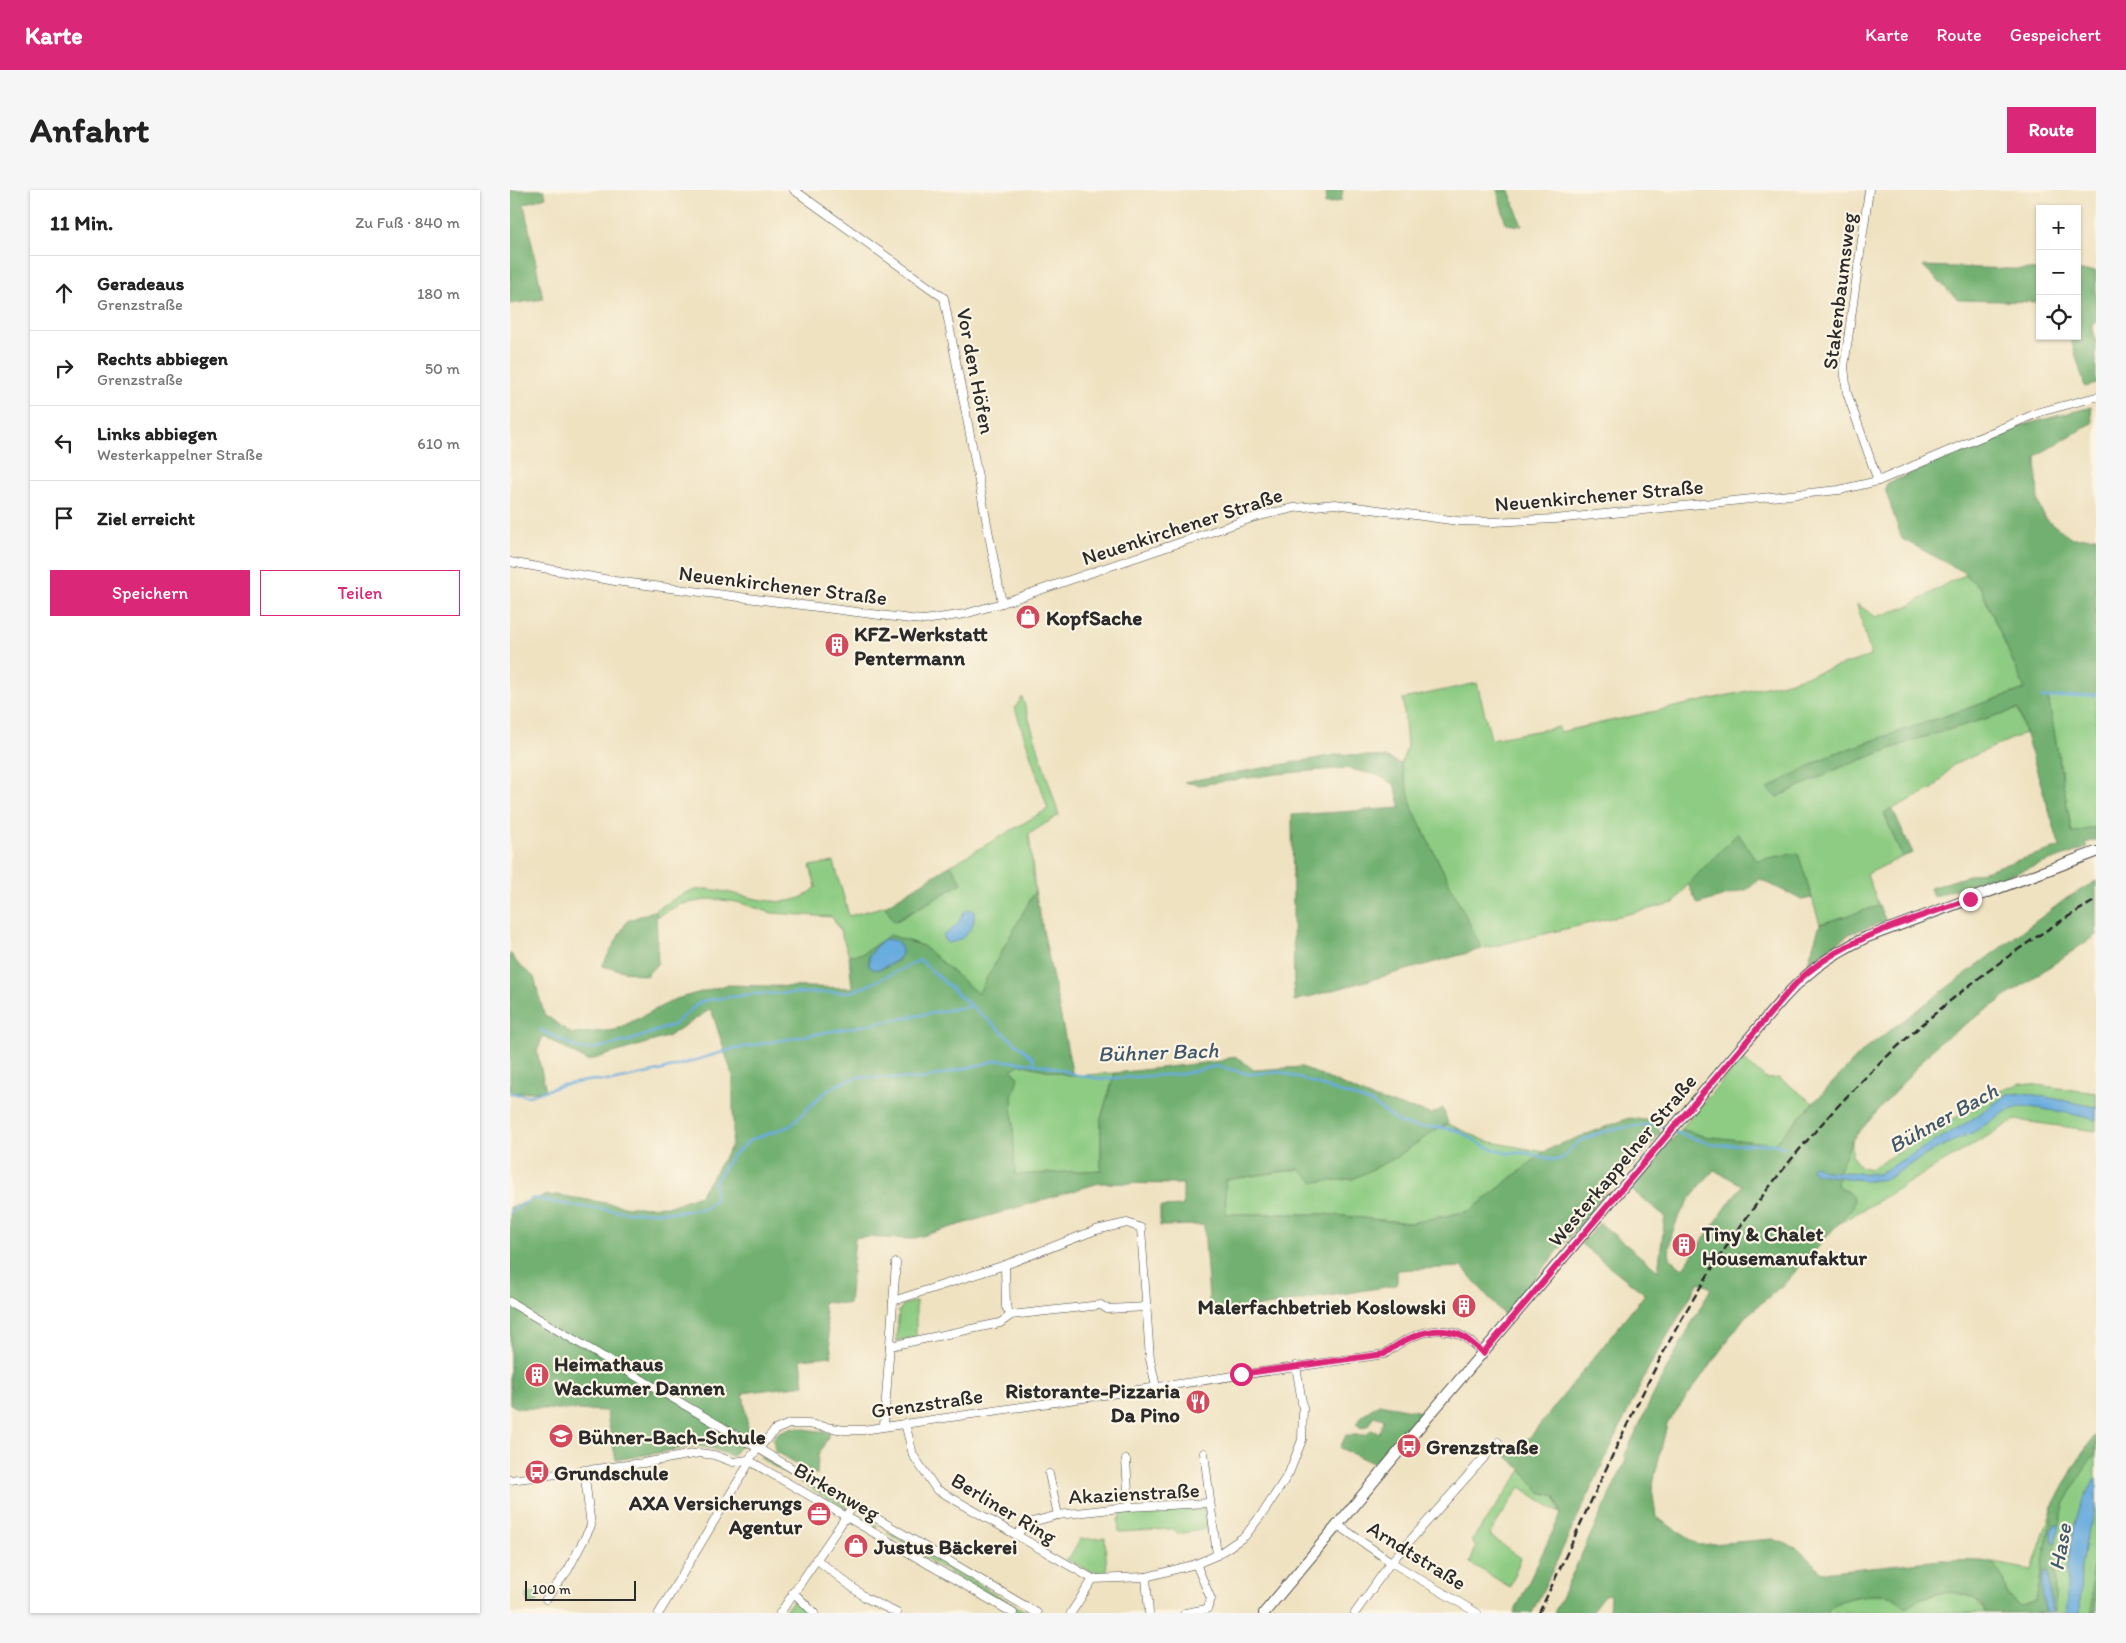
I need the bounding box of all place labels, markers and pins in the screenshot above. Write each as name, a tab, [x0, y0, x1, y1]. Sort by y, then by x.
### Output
shop icon: KopfSache	[1015, 604, 1041, 630]
place label: KopfSache	[1046, 605, 1142, 631]
place label: KFZ-Werkstatt Pentermann	[854, 621, 988, 670]
building icon: KFZ-Werkstatt Pentermann	[824, 632, 850, 658]
place label: Tiny & Chalet Housemanufaktur	[1701, 1221, 1868, 1270]
building icon: Tiny & Chalet Housemanufaktur	[1671, 1232, 1697, 1258]
building icon: Malerfachbetrieb Koslowski	[1451, 1293, 1477, 1319]
place label: Malerfachbetrieb Koslowski	[1198, 1294, 1446, 1319]
place label: Heimathaus Wackumer Dannen	[554, 1351, 725, 1400]
building icon: Heimathaus Wackumer Dannen	[524, 1362, 550, 1388]
place label: Ristorante-Pizzaria Da Pino	[1005, 1378, 1181, 1427]
restaurant icon: Ristorante-Pizzaria Da Pino	[1185, 1389, 1211, 1415]
school or university icon: Bühner-Bach-Schule	[548, 1423, 574, 1449]
place label: Bühner-Bach-Schule	[578, 1424, 766, 1449]
bus stop icon: Grenzstraße	[1396, 1433, 1422, 1459]
place label: Grenzstraße	[1426, 1434, 1539, 1459]
bus stop icon: Grundschule	[524, 1459, 550, 1485]
place label: Grundschule	[554, 1460, 669, 1485]
place label: AXA Versicherungs Agentur	[628, 1490, 803, 1540]
office icon: AXA Versicherungs Agentur	[806, 1501, 832, 1527]
shop icon: Justus Bäckerei	[843, 1533, 869, 1559]
place label: Justus Bäckerei	[873, 1534, 1017, 1559]

